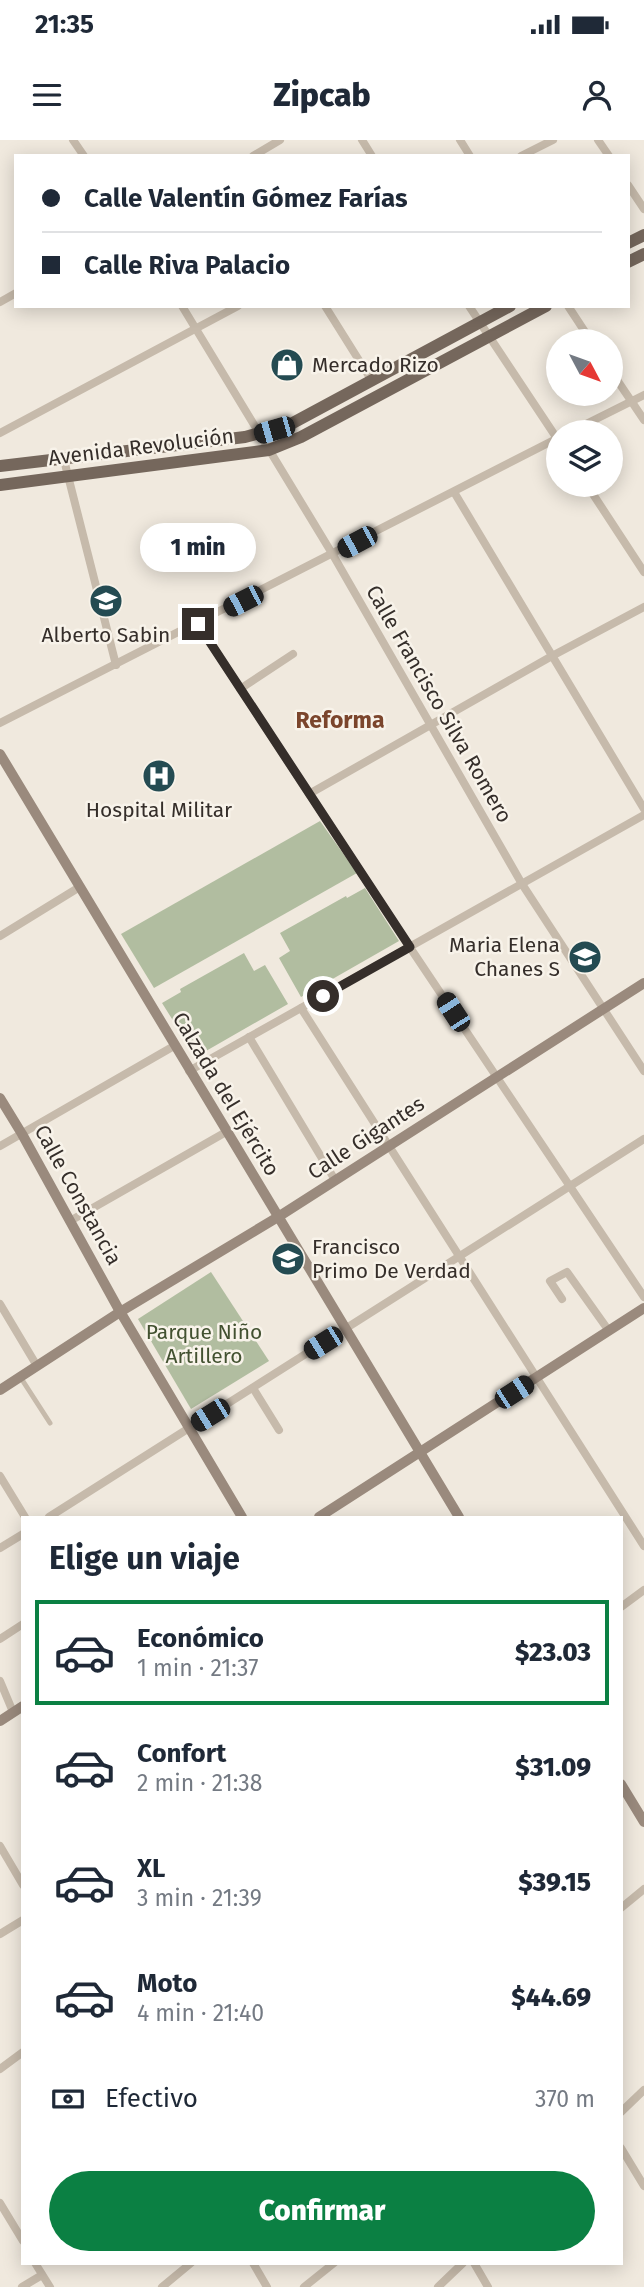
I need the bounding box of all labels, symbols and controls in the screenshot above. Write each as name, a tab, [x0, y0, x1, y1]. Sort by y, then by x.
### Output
text: 21:35	[35, 9, 94, 40]
icon: menu	[28, 76, 66, 114]
text: Zipcab	[273, 76, 371, 114]
icon: person	[578, 76, 616, 114]
text: Calle Valentín Gómez Farías	[84, 183, 408, 214]
text: Calle Riva Palacio	[84, 250, 290, 281]
north arrow	[546, 329, 623, 406]
map controls	[546, 329, 623, 497]
shop icon: Mercado Rizo	[268, 346, 306, 384]
place label: Mercado Rizo	[312, 352, 439, 378]
car	[251, 414, 298, 446]
button: layers	[546, 420, 623, 497]
street label: Avenida Revolución	[47, 423, 235, 471]
callout: 1 min	[140, 522, 256, 572]
car	[334, 523, 381, 561]
text: 1 min	[170, 533, 226, 561]
street label: Calle Francisco Silva Romero	[360, 581, 518, 827]
school or university icon: Alberto Sabin	[87, 582, 125, 620]
car	[220, 582, 267, 620]
route end	[182, 608, 214, 640]
place label: Alberto Sabin	[42, 622, 170, 648]
district label: Reforma	[295, 706, 385, 734]
hospital icon: Hospital Militar	[140, 757, 178, 795]
place label: Hospital Militar	[86, 797, 232, 823]
place label: Maria Elena Chanes S	[449, 932, 560, 982]
school or university icon: Maria Elena Chanes S	[566, 938, 604, 976]
route start	[307, 980, 339, 1012]
car	[433, 989, 474, 1035]
street label: Calzada del Ejército	[167, 1007, 285, 1181]
street label: Calle Gigantes	[303, 1091, 429, 1185]
street label: Calle Constancia	[29, 1120, 127, 1270]
place label: Francisco Primo De Verdad	[312, 1234, 471, 1284]
school or university icon: Francisco Primo De Verdad	[269, 1240, 307, 1278]
park label: Parque Niño Artillero	[146, 1319, 262, 1369]
car	[300, 1323, 347, 1363]
car	[491, 1372, 538, 1412]
car	[187, 1395, 234, 1435]
text: Elige un viaje	[49, 1539, 240, 1577]
icon: car	[53, 1621, 116, 1684]
text: Económico	[137, 1623, 264, 1654]
text: $23.03	[515, 1637, 591, 1668]
text: 1 min · 21:37	[137, 1654, 259, 1682]
icon: car	[53, 1736, 116, 1799]
text: Confort	[137, 1738, 226, 1769]
text: $31.09	[515, 1752, 591, 1783]
text: 2 min · 21:38	[137, 1769, 263, 1797]
icon: car	[53, 1851, 116, 1914]
text: XL	[137, 1853, 165, 1884]
text: $39.15	[518, 1867, 591, 1898]
text: 3 min · 21:39	[137, 1884, 262, 1912]
icon: car	[53, 1966, 116, 2029]
text: Moto	[137, 1968, 197, 1999]
text: $44.69	[511, 1982, 591, 2013]
text: 4 min · 21:40	[137, 1999, 264, 2027]
icon: cash	[49, 2080, 87, 2118]
text: Efectivo	[105, 2083, 198, 2114]
text: 370 m	[535, 2085, 595, 2113]
button: Confirmar	[49, 2171, 595, 2251]

